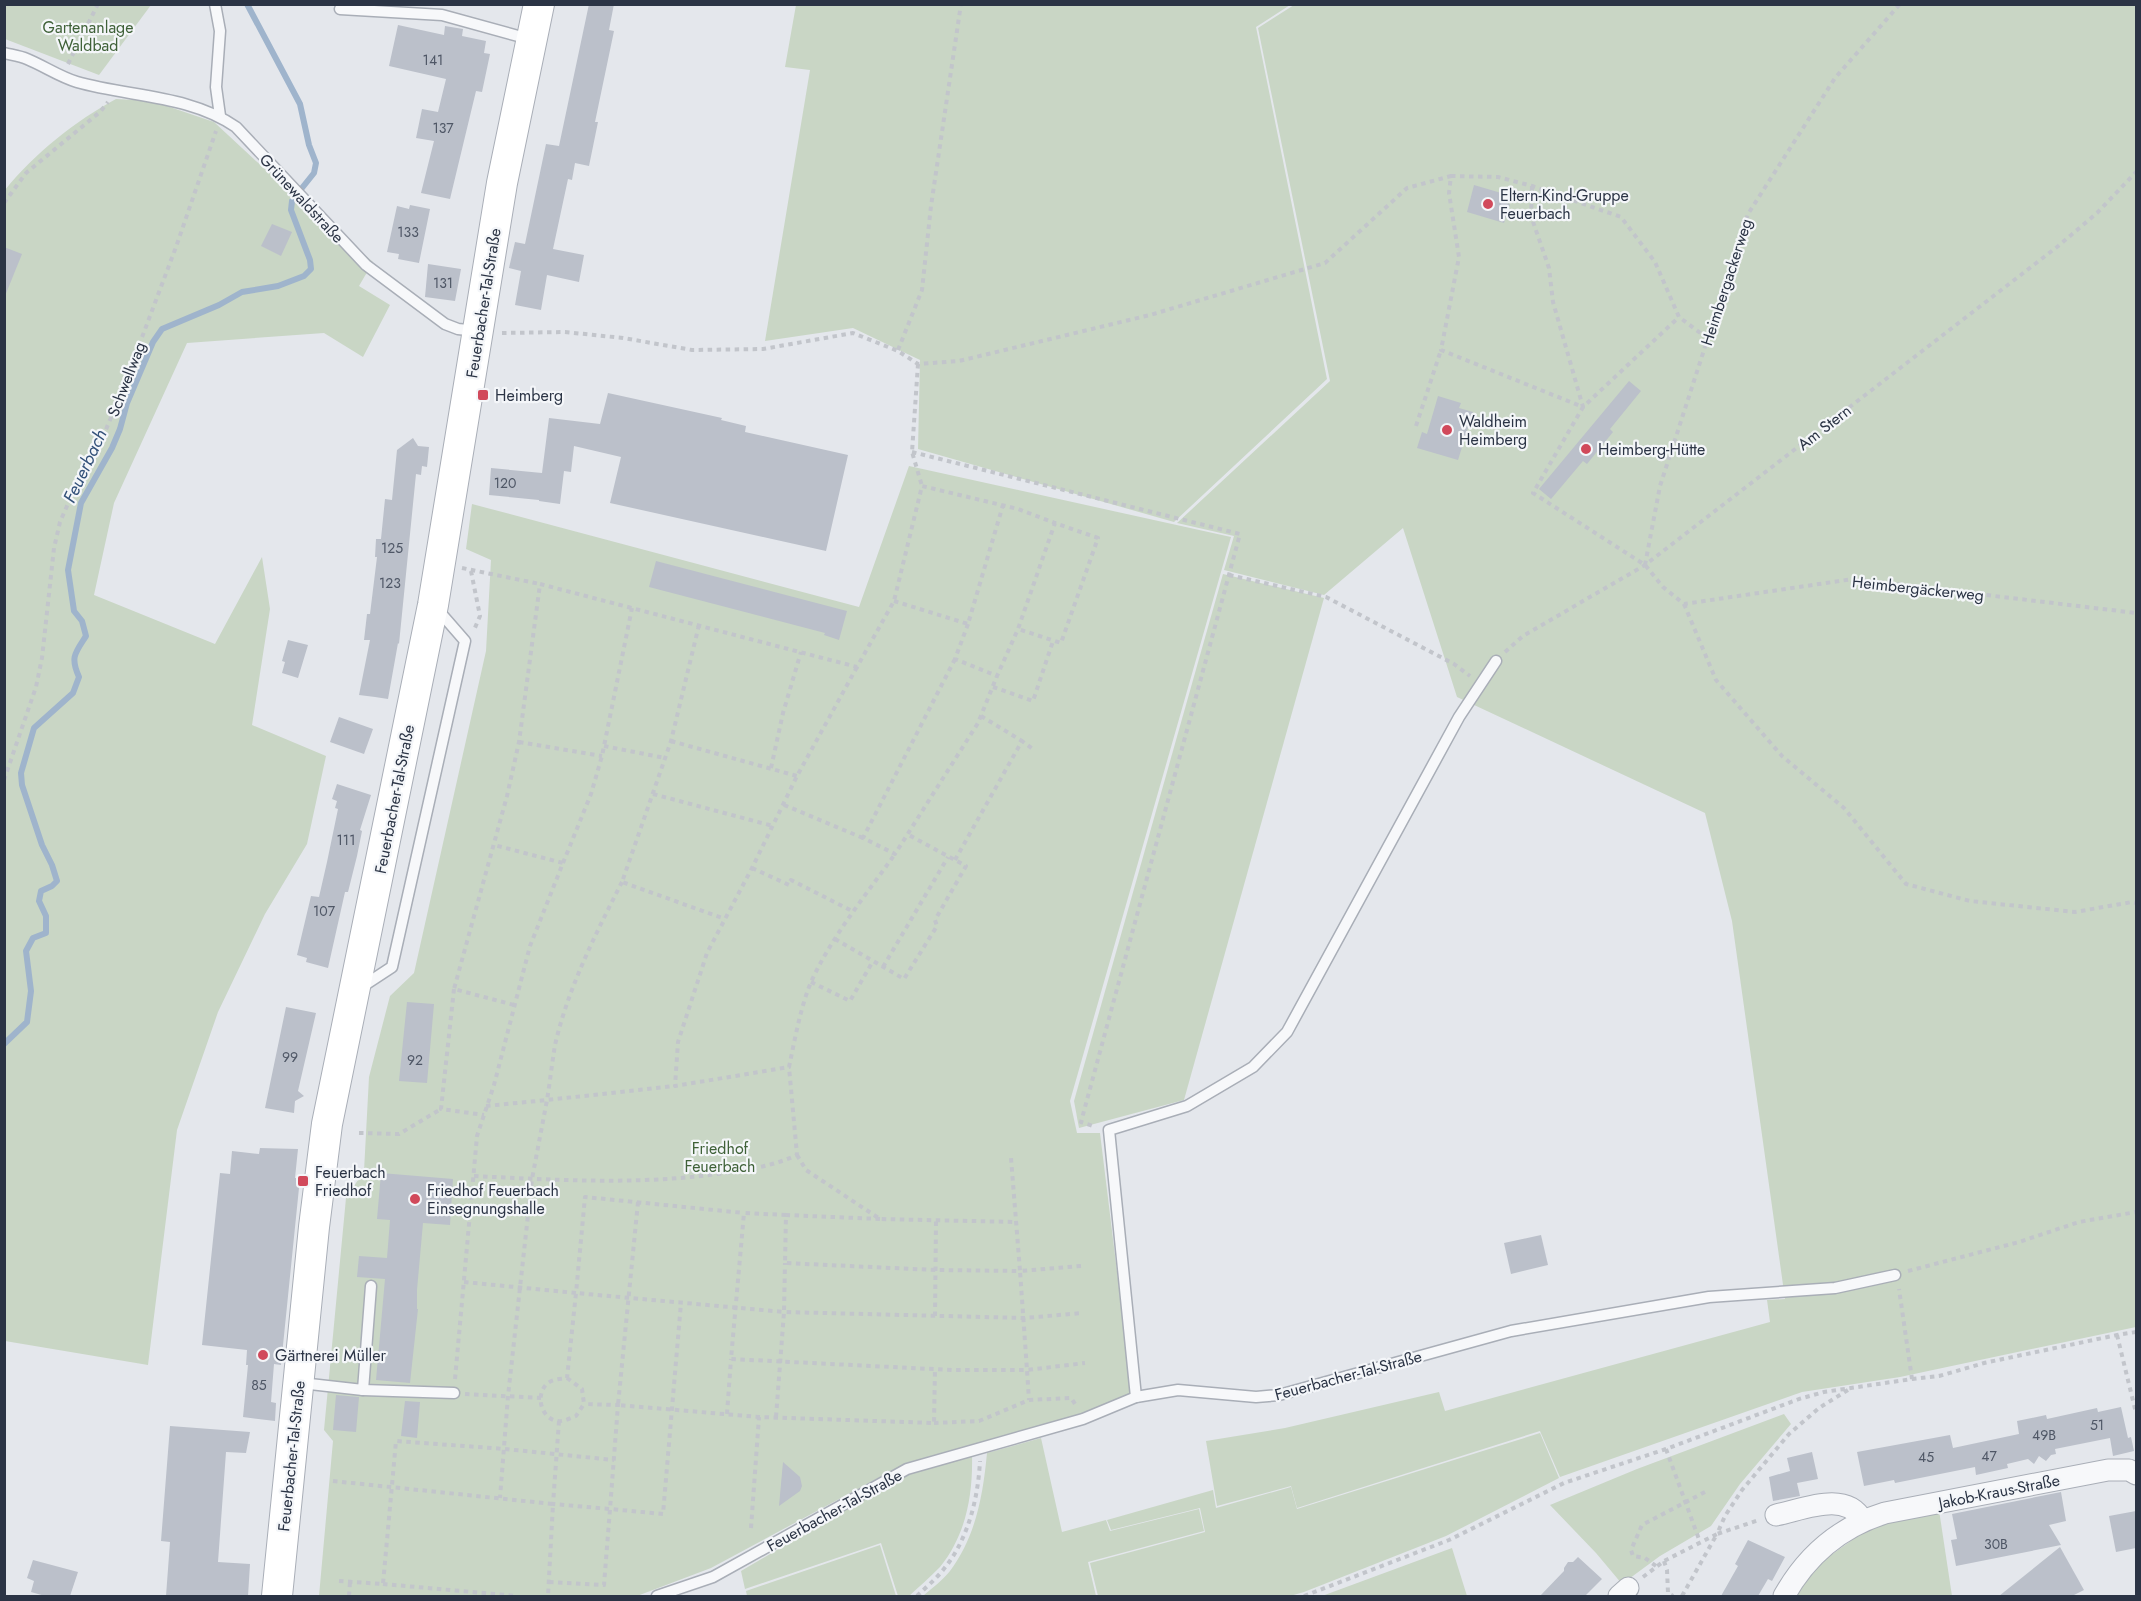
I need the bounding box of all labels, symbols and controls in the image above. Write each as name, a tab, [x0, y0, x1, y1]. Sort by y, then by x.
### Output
park label: Gartenanlage Waldbad	[43, 16, 133, 57]
house number: 141	[423, 50, 443, 70]
house number: 137	[432, 118, 454, 138]
street label: Grünewaldstraße	[254, 149, 349, 248]
place label: Eltern-Kind-Gruppe Feuerbach	[1500, 184, 1629, 225]
marker: Eltern-Kind-Gruppe Feuerbach	[1481, 197, 1495, 211]
street label: Heimbergackerweg	[1695, 216, 1758, 349]
house number: 133	[397, 222, 419, 242]
street label: Feuerbacher-Tal-Straße	[460, 226, 507, 380]
house number: 131	[433, 273, 453, 293]
street label: Schwellwag	[102, 338, 151, 420]
place label: Heimberg	[495, 384, 563, 407]
marker: Heimberg	[476, 388, 490, 402]
street label: Am Stern	[1793, 399, 1856, 456]
place label: Waldheim Heimberg	[1459, 410, 1527, 451]
marker: Waldheim Heimberg	[1440, 423, 1454, 437]
water label: Feuerbach	[57, 425, 113, 507]
place label: Heimberg-Hütte	[1598, 438, 1705, 461]
marker: Heimberg-Hütte	[1579, 442, 1593, 456]
house number: 120	[494, 473, 516, 493]
house number: 125	[381, 538, 403, 558]
street label: Heimbergäckerweg	[1851, 570, 1985, 607]
house number: 123	[379, 573, 401, 593]
street label: Feuerbacher-Tal-Straße	[369, 723, 420, 876]
house number: 111	[337, 830, 355, 850]
house number: 107	[313, 901, 336, 921]
house number: 99	[282, 1047, 298, 1067]
house number: 92	[407, 1050, 423, 1070]
park label: Friedhof Feuerbach	[685, 1137, 755, 1178]
place label: Feuerbach Friedhof	[315, 1161, 386, 1202]
marker: Feuerbach Friedhof	[296, 1174, 310, 1188]
place label: Friedhof Feuerbach Einsegnungshalle	[427, 1179, 559, 1220]
marker: Friedhof Feuerbach Einsegnungshalle	[408, 1192, 422, 1206]
place label: Gärtnerei Müller	[275, 1344, 387, 1367]
street label: Feuerbacher-Tal-Straße	[1272, 1345, 1424, 1406]
marker: Gärtnerei Müller	[256, 1348, 270, 1362]
house number: 85	[251, 1375, 267, 1395]
street label: Feuerbacher-Tal-Straße	[272, 1380, 311, 1533]
house number: 51	[2090, 1415, 2104, 1435]
house number: 49B	[2032, 1425, 2056, 1445]
house number: 47	[1981, 1446, 1997, 1466]
house number: 45	[1918, 1447, 1934, 1467]
street label: Feuerbacher-Tal-Straße	[762, 1464, 906, 1557]
street label: Jakob-Kraus-Straße	[1935, 1468, 2062, 1515]
house number: 30B	[1984, 1534, 2008, 1554]

